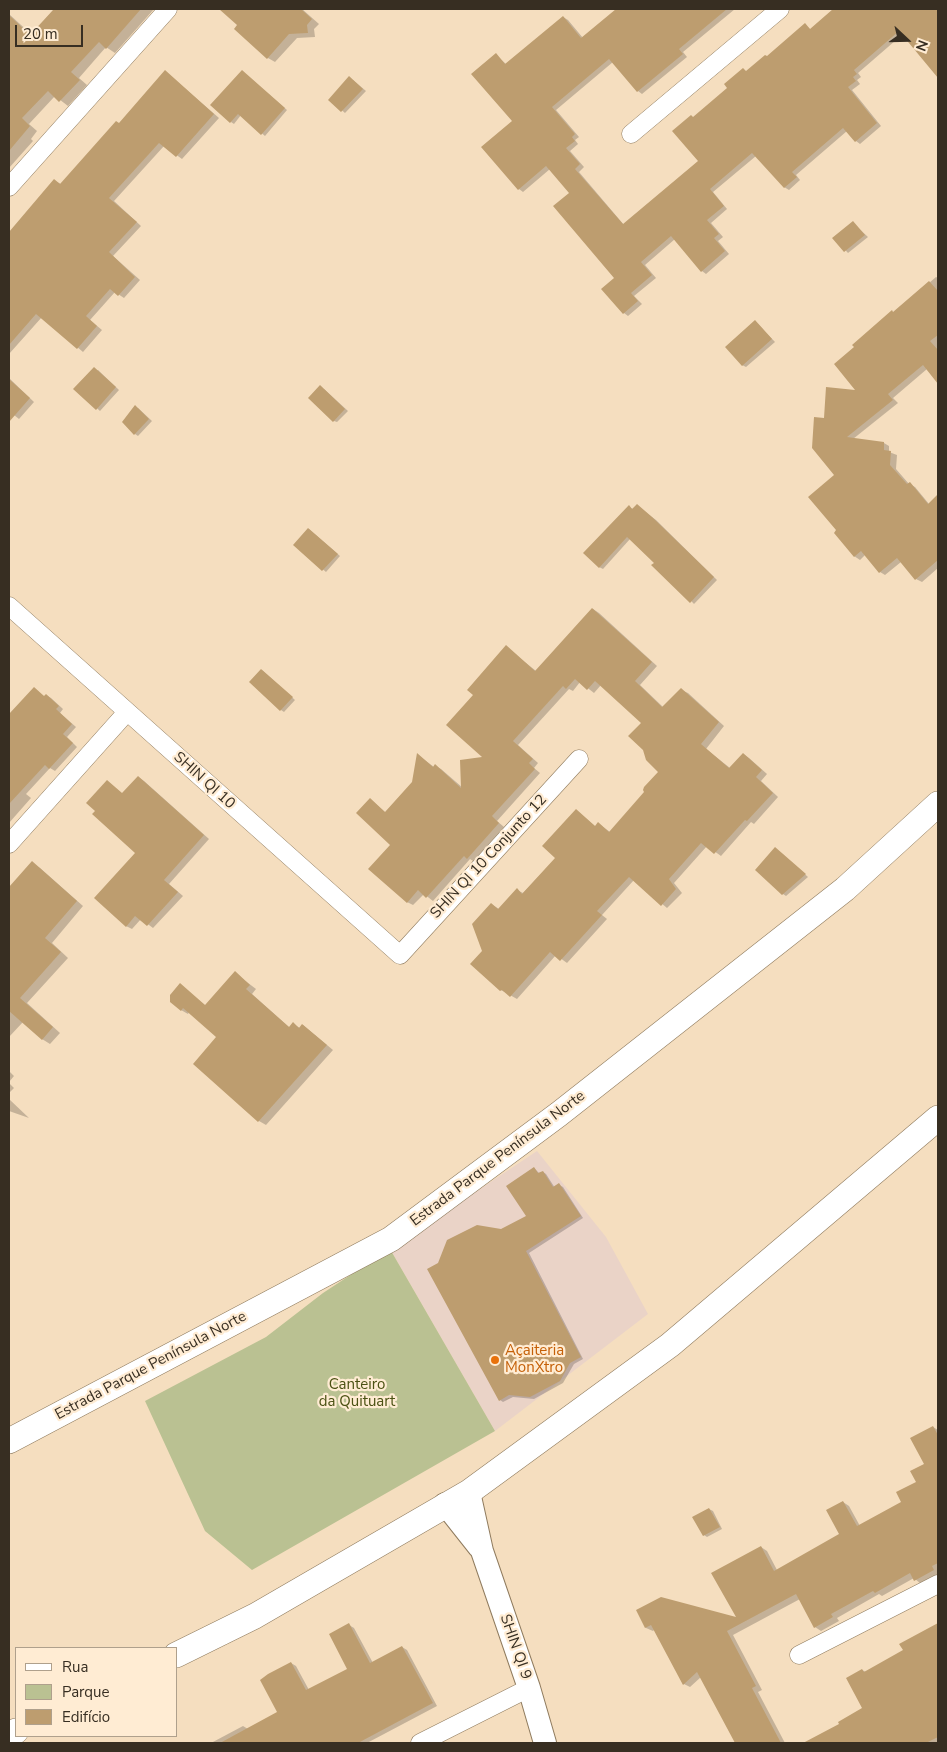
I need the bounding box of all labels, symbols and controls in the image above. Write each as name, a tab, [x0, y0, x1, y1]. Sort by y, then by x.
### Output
scale bar	[18, 15, 85, 47]
north arrow	[882, 15, 932, 65]
text: 20 m	[23, 24, 58, 44]
text: N	[911, 37, 932, 54]
street label: SHIN QI 10	[170, 749, 238, 813]
street label: SHIN QI 10 Conjunto 12	[427, 791, 551, 923]
street label: Estrada Parque Península Norte	[407, 1087, 589, 1231]
street label: Estrada Parque Península Norte	[52, 1308, 250, 1424]
place label: Açaiteria MonXtro	[505, 1342, 564, 1377]
marker: Açaiteria MonXtro	[489, 1354, 501, 1366]
park label: Canteiro da Quituart	[319, 1376, 395, 1411]
street label: SHIN QI 9	[495, 1612, 535, 1682]
legend	[15, 1647, 178, 1737]
text: Rua	[62, 1657, 88, 1677]
text: Parque	[62, 1682, 110, 1702]
text: Edifício	[62, 1707, 110, 1727]

